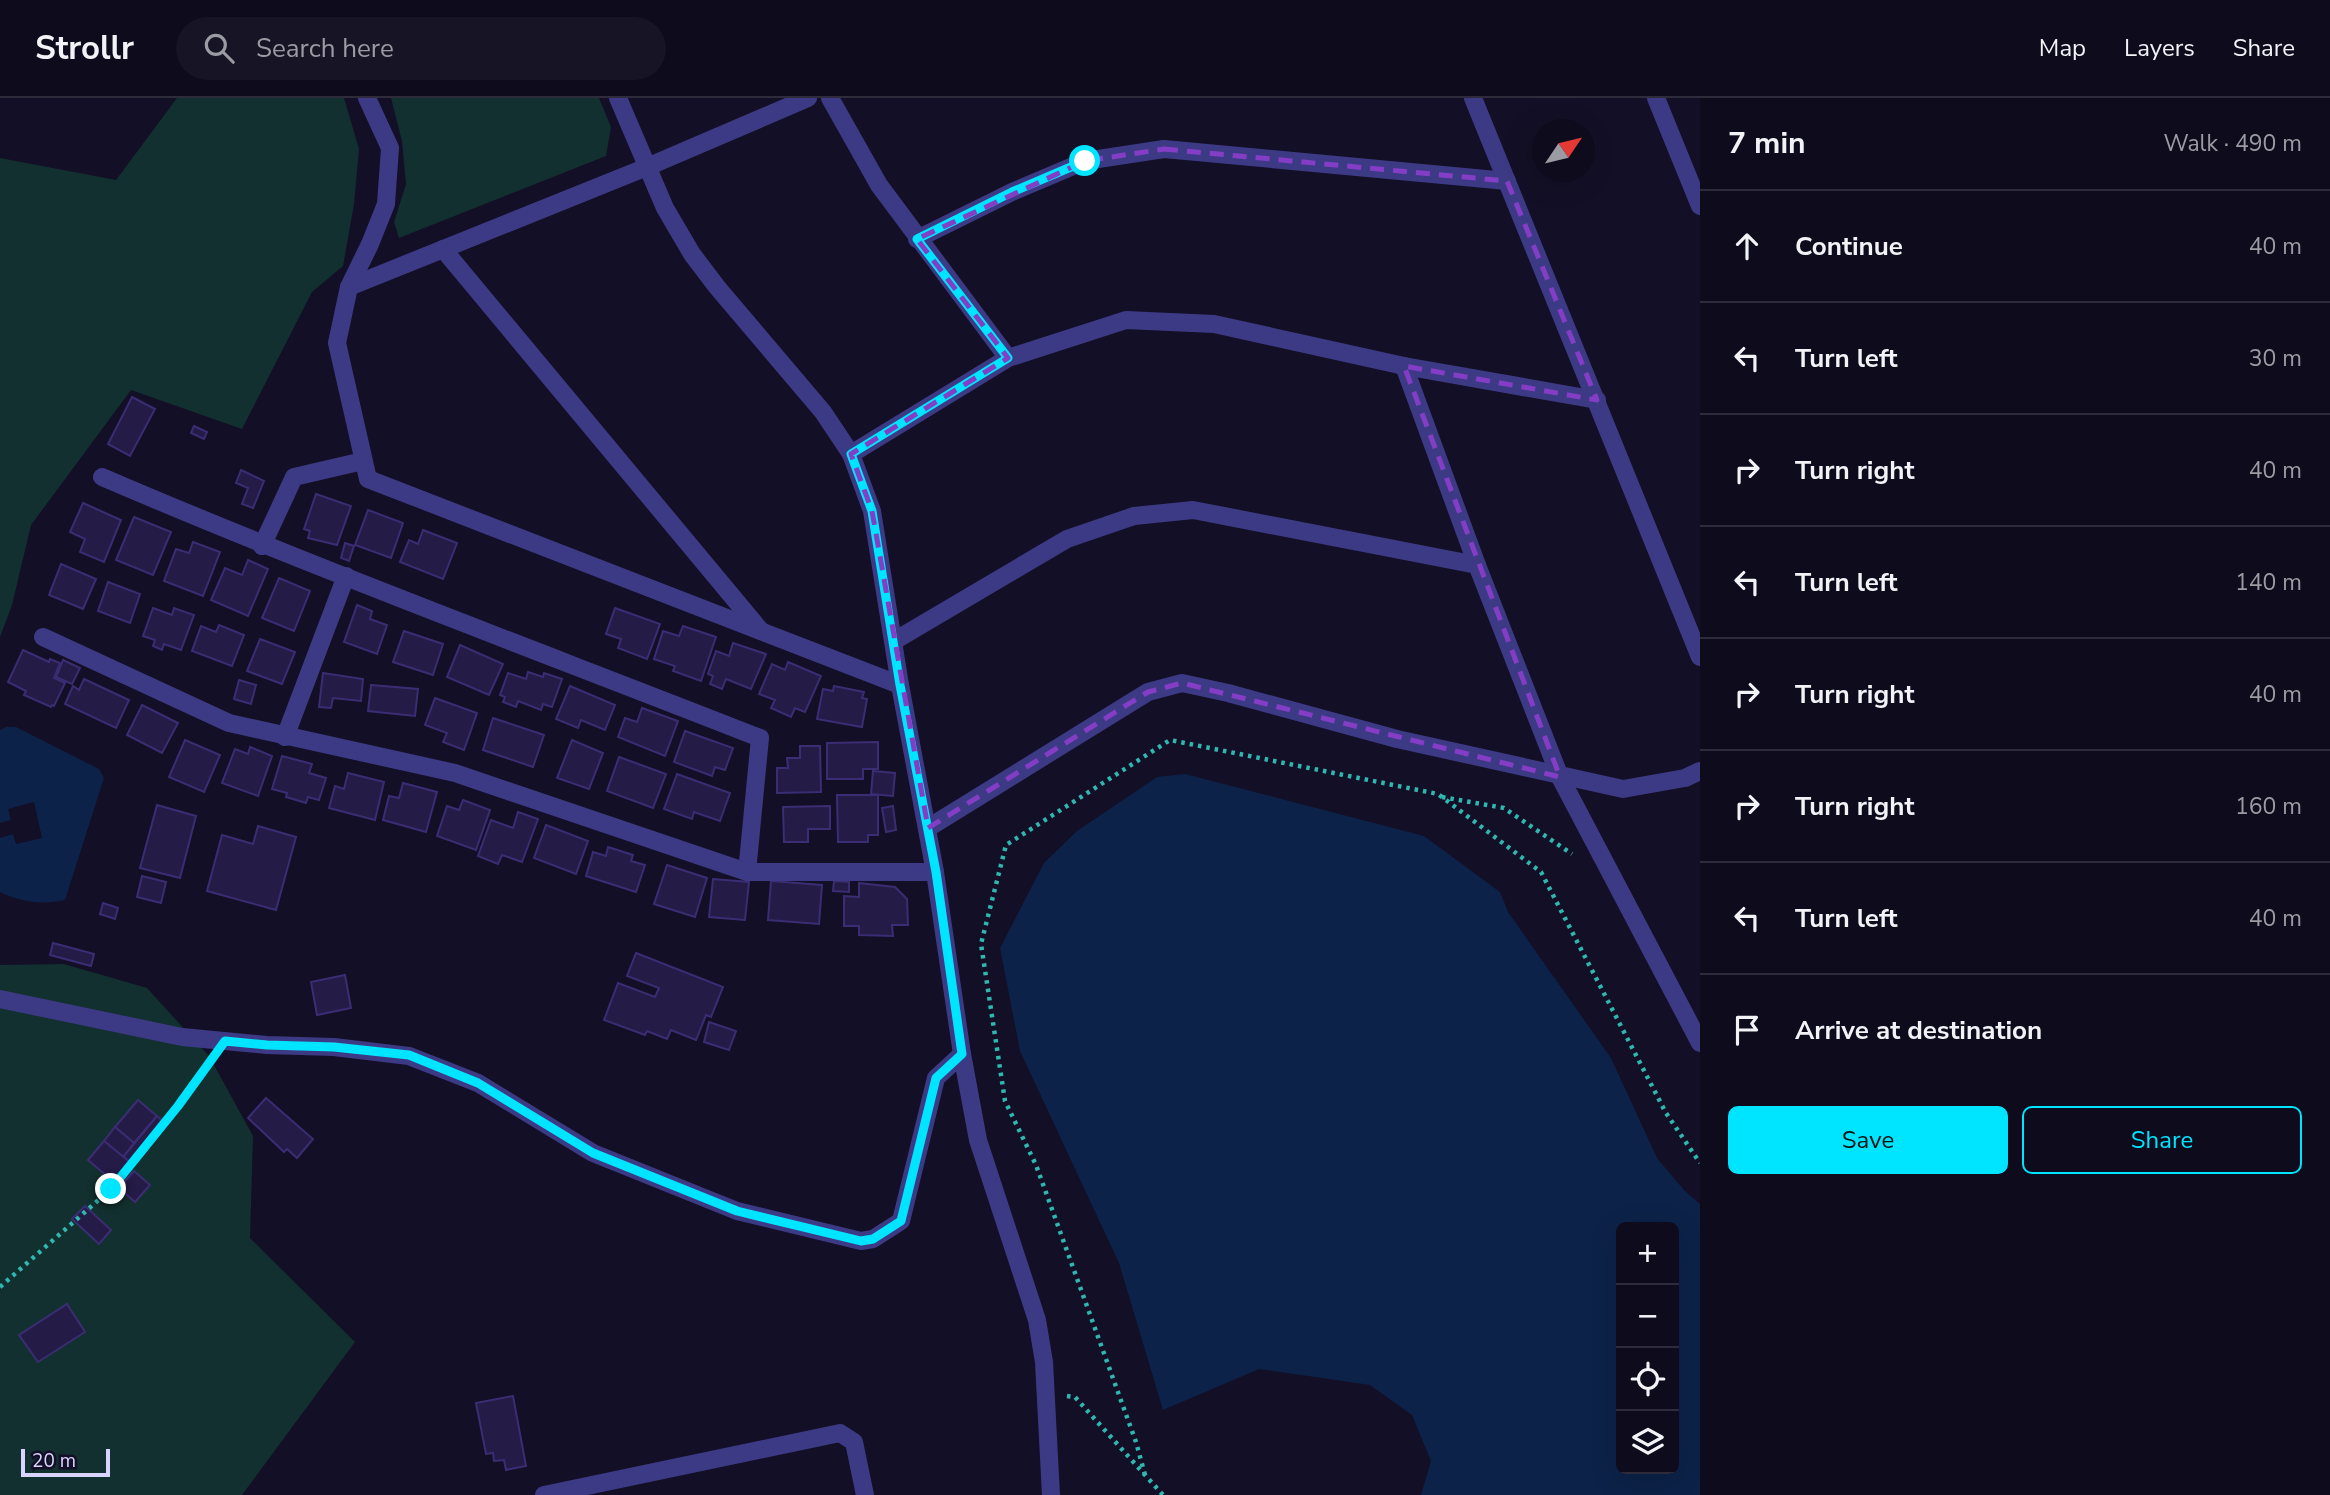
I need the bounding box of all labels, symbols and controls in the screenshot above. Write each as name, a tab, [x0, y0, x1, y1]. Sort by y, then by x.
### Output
search box	[176, 17, 666, 80]
text: Strollr	[35, 26, 134, 71]
icon: search	[200, 29, 238, 67]
text: Search here	[256, 31, 394, 66]
text: Map	[2039, 32, 2086, 64]
text: Layers	[2124, 32, 2195, 64]
text: Share	[2233, 32, 2295, 64]
north arrow	[1532, 119, 1595, 182]
text: 7 min	[1728, 123, 1806, 164]
text: Walk · 490 m	[2163, 128, 2302, 159]
route start	[1069, 145, 1100, 176]
icon: ahead	[1728, 227, 1766, 265]
text: Continue	[1795, 229, 1903, 264]
text: 40 m	[2249, 231, 2302, 262]
icon: left	[1728, 339, 1766, 377]
text: Turn left	[1795, 341, 1898, 376]
text: 30 m	[2249, 343, 2302, 374]
icon: right	[1728, 451, 1766, 489]
text: Turn right	[1795, 453, 1914, 488]
text: 40 m	[2249, 455, 2302, 486]
icon: left	[1728, 563, 1766, 601]
text: Turn left	[1795, 565, 1898, 600]
text: 140 m	[2235, 567, 2302, 598]
icon: right	[1728, 675, 1766, 713]
text: Turn right	[1795, 677, 1914, 712]
text: 40 m	[2249, 679, 2302, 710]
icon: right	[1728, 787, 1766, 825]
text: Turn right	[1795, 789, 1914, 824]
text: 160 m	[2235, 791, 2302, 822]
icon: left	[1728, 899, 1766, 937]
text: Turn left	[1795, 901, 1898, 936]
text: 40 m	[2249, 903, 2302, 934]
icon: arrive	[1728, 1011, 1766, 1049]
text: Arrive at destination	[1795, 1013, 2042, 1048]
button: Save	[1728, 1106, 2008, 1174]
button: Share	[2022, 1106, 2302, 1174]
route end	[95, 1173, 126, 1204]
map controls	[1616, 1222, 1679, 1474]
button: +	[1616, 1222, 1679, 1285]
button: −	[1616, 1285, 1679, 1348]
button: locate	[1616, 1348, 1679, 1411]
button: layers	[1616, 1411, 1679, 1474]
scale bar	[21, 1446, 110, 1478]
text: 20 m	[32, 1448, 76, 1474]

